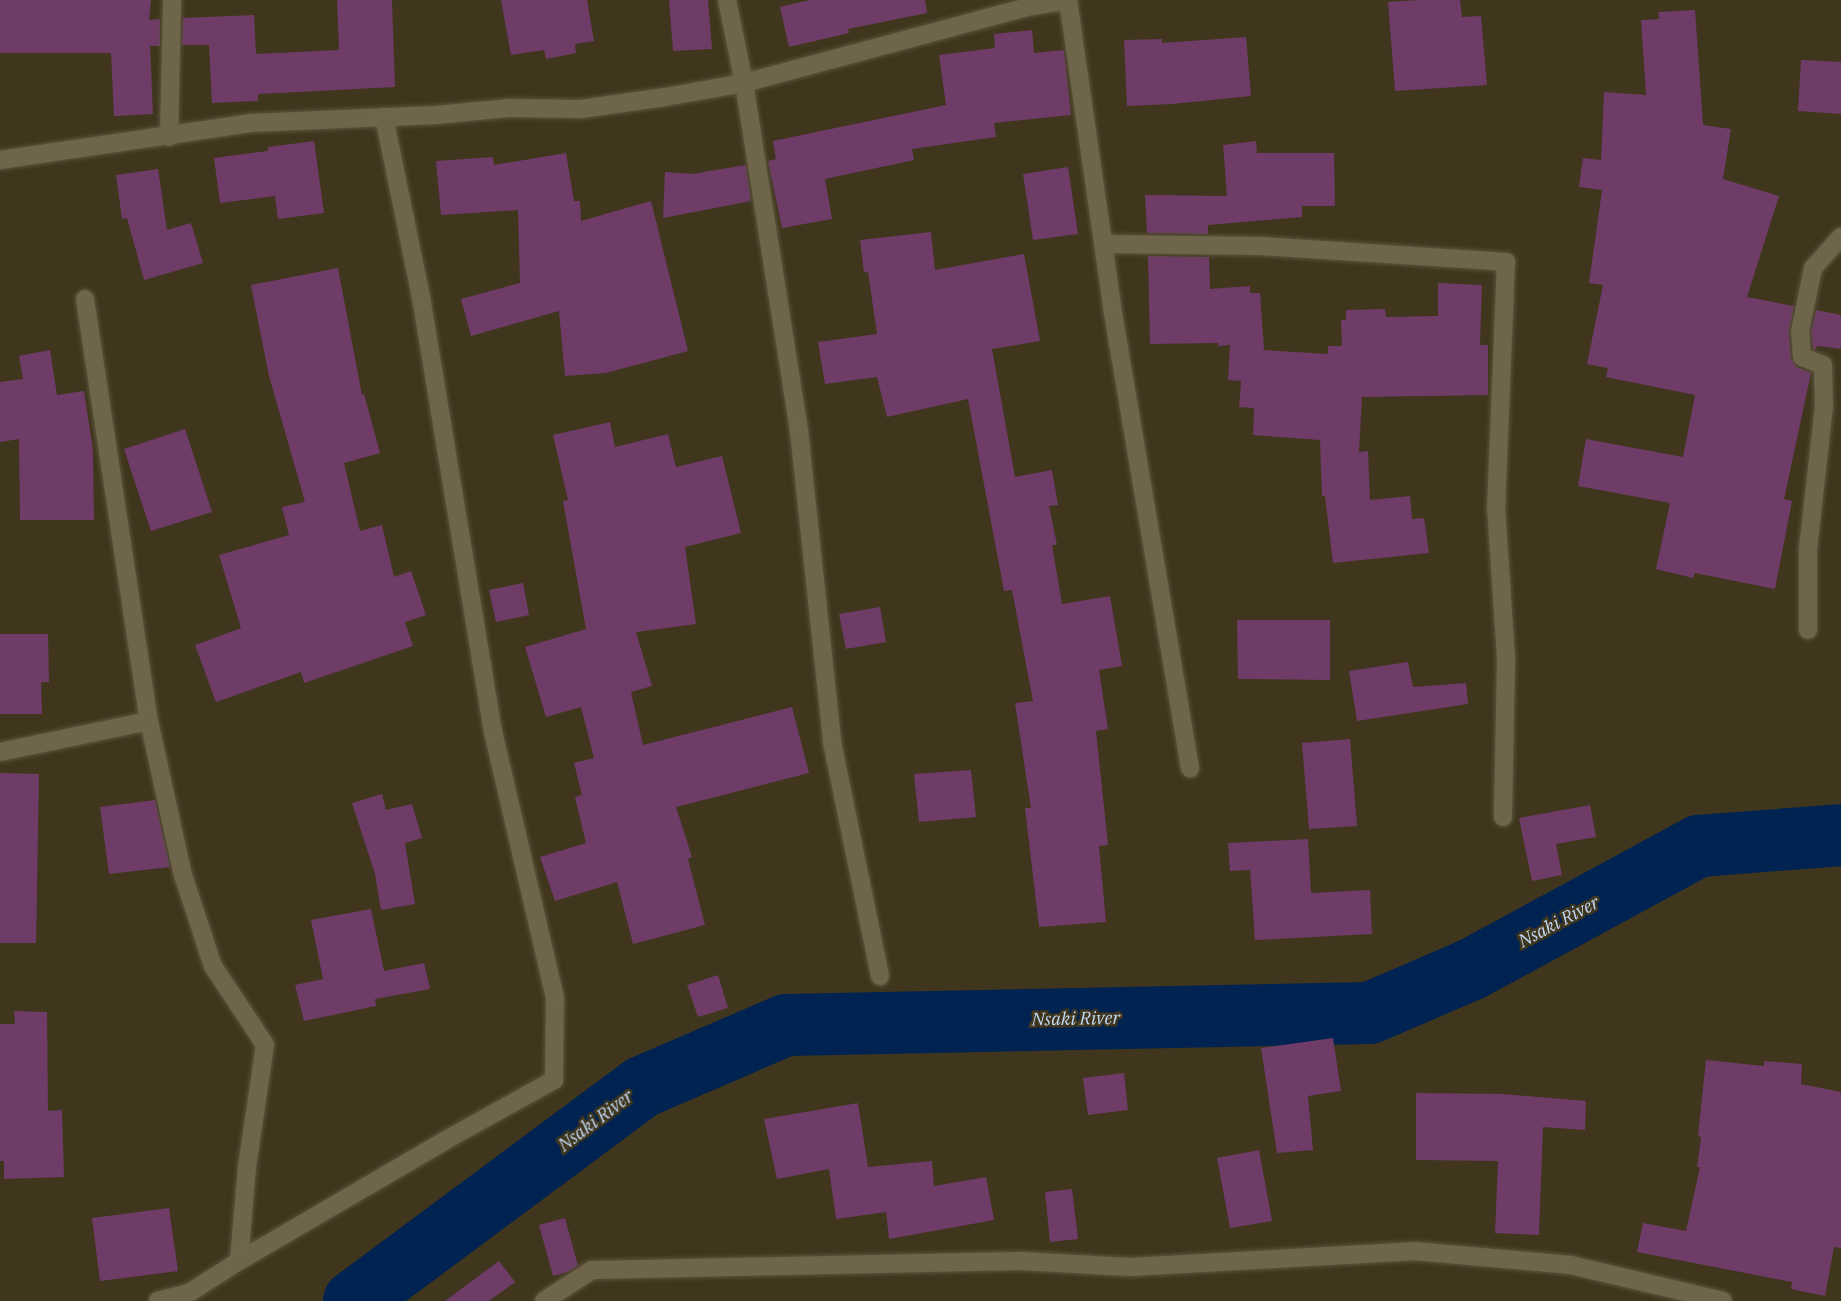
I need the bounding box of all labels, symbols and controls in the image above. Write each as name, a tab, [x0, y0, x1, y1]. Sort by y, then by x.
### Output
water label: Nsaki River	[1515, 892, 1603, 952]
water label: Nsaki River	[1032, 1007, 1120, 1031]
water label: Nsaki River	[554, 1086, 638, 1156]

